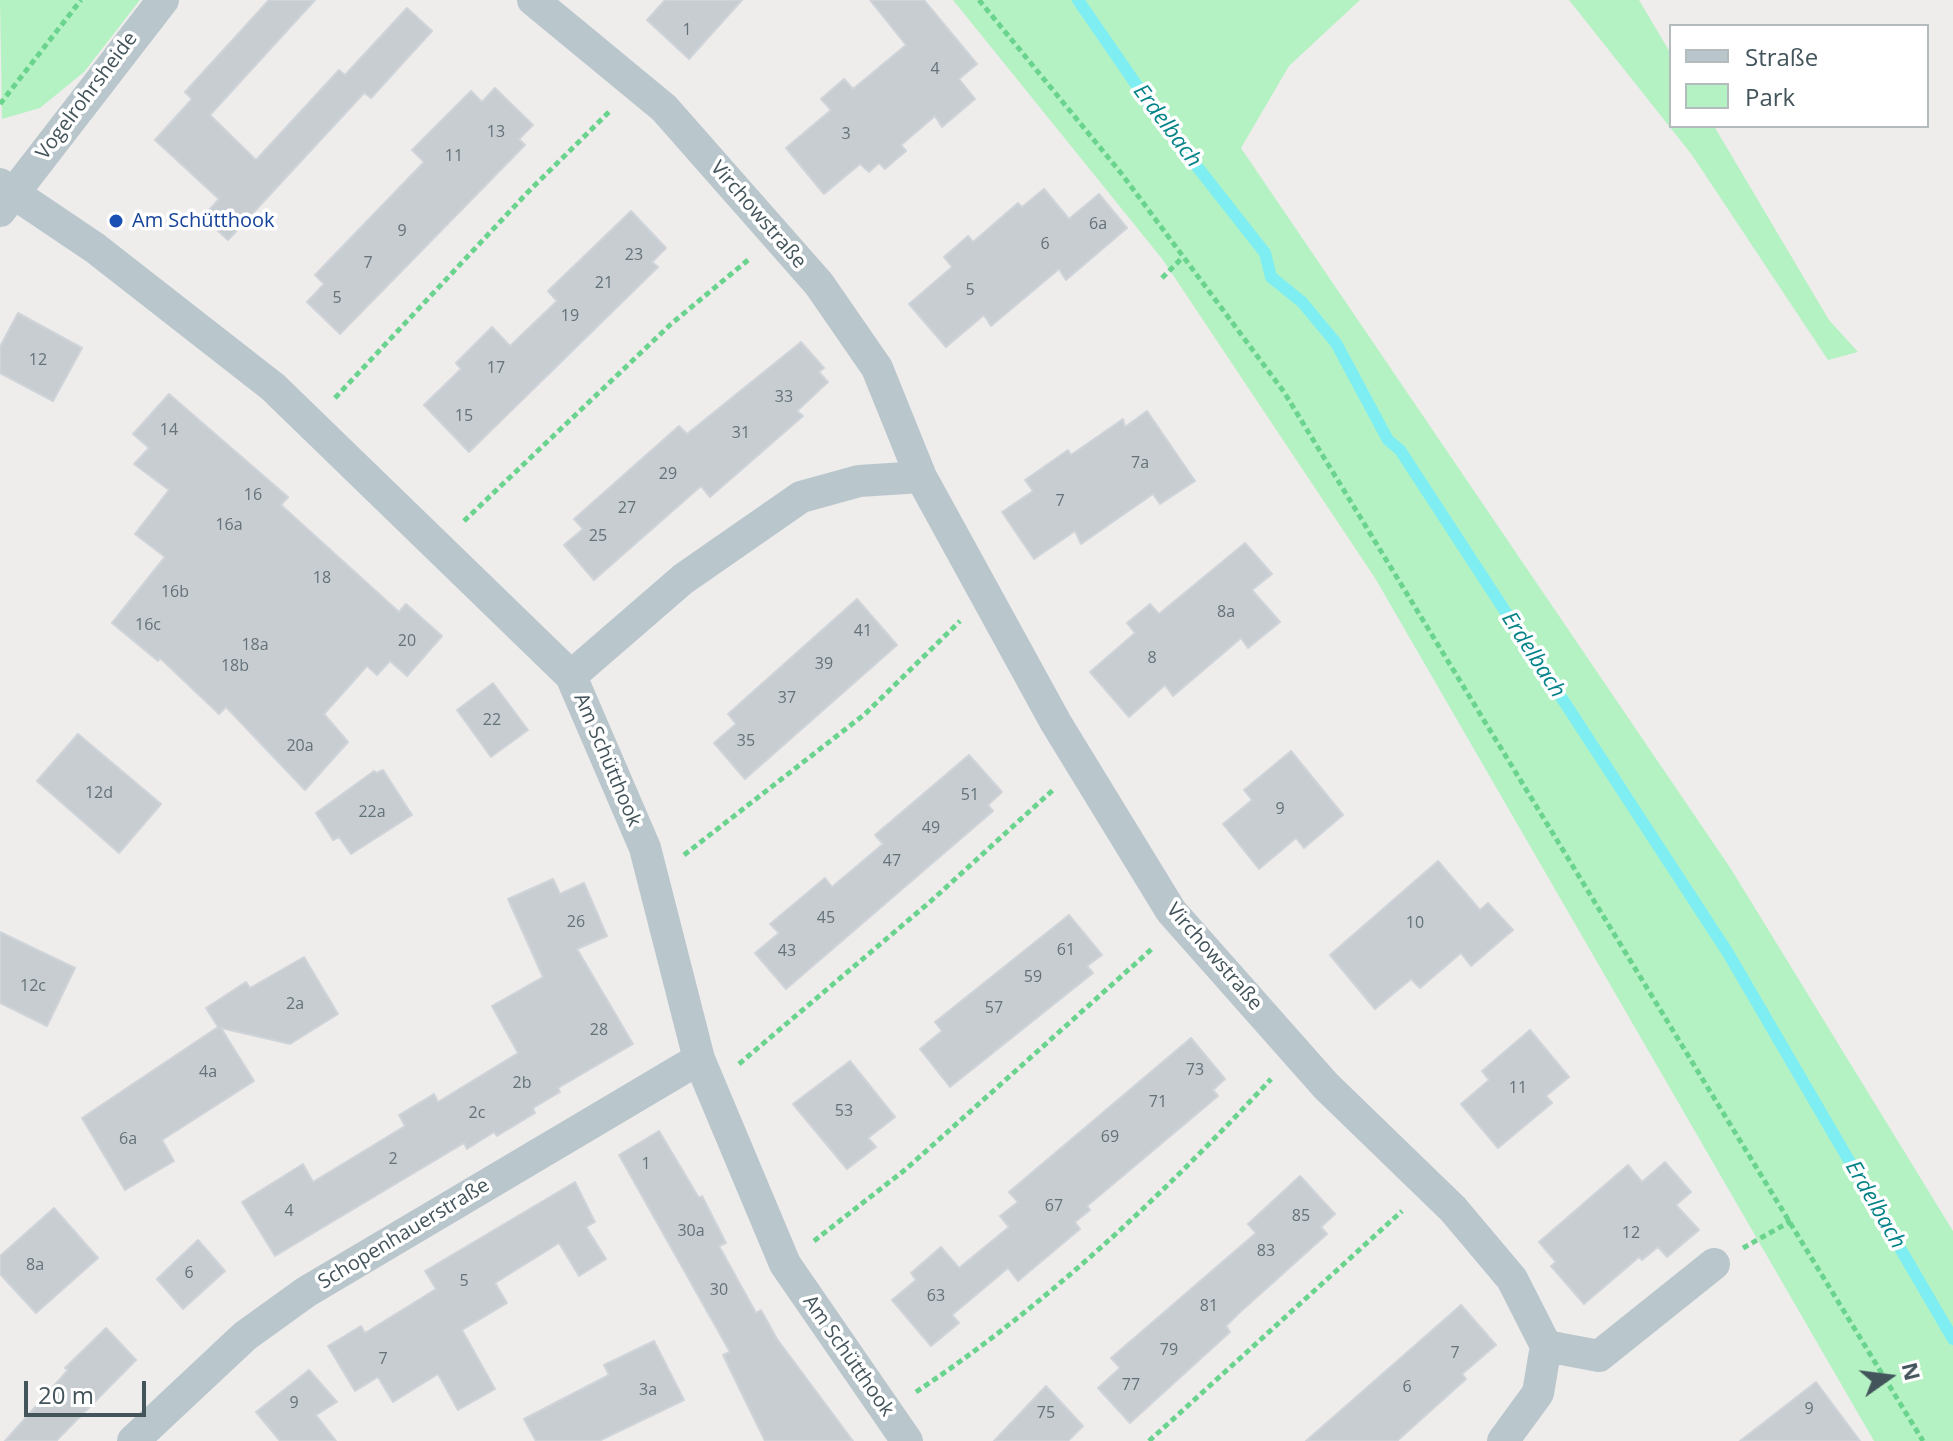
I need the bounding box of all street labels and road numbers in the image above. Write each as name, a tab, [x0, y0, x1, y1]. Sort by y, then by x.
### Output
street label: Vogelrohrsheide	[31, 28, 143, 164]
street label: Virchowstraße	[705, 157, 811, 273]
street label: Am Schütthook	[568, 690, 646, 830]
street label: Virchowstraße	[1161, 899, 1267, 1015]
street label: Schopenhauerstraße	[314, 1173, 494, 1295]
street label: Am Schütthook	[797, 1291, 899, 1421]

